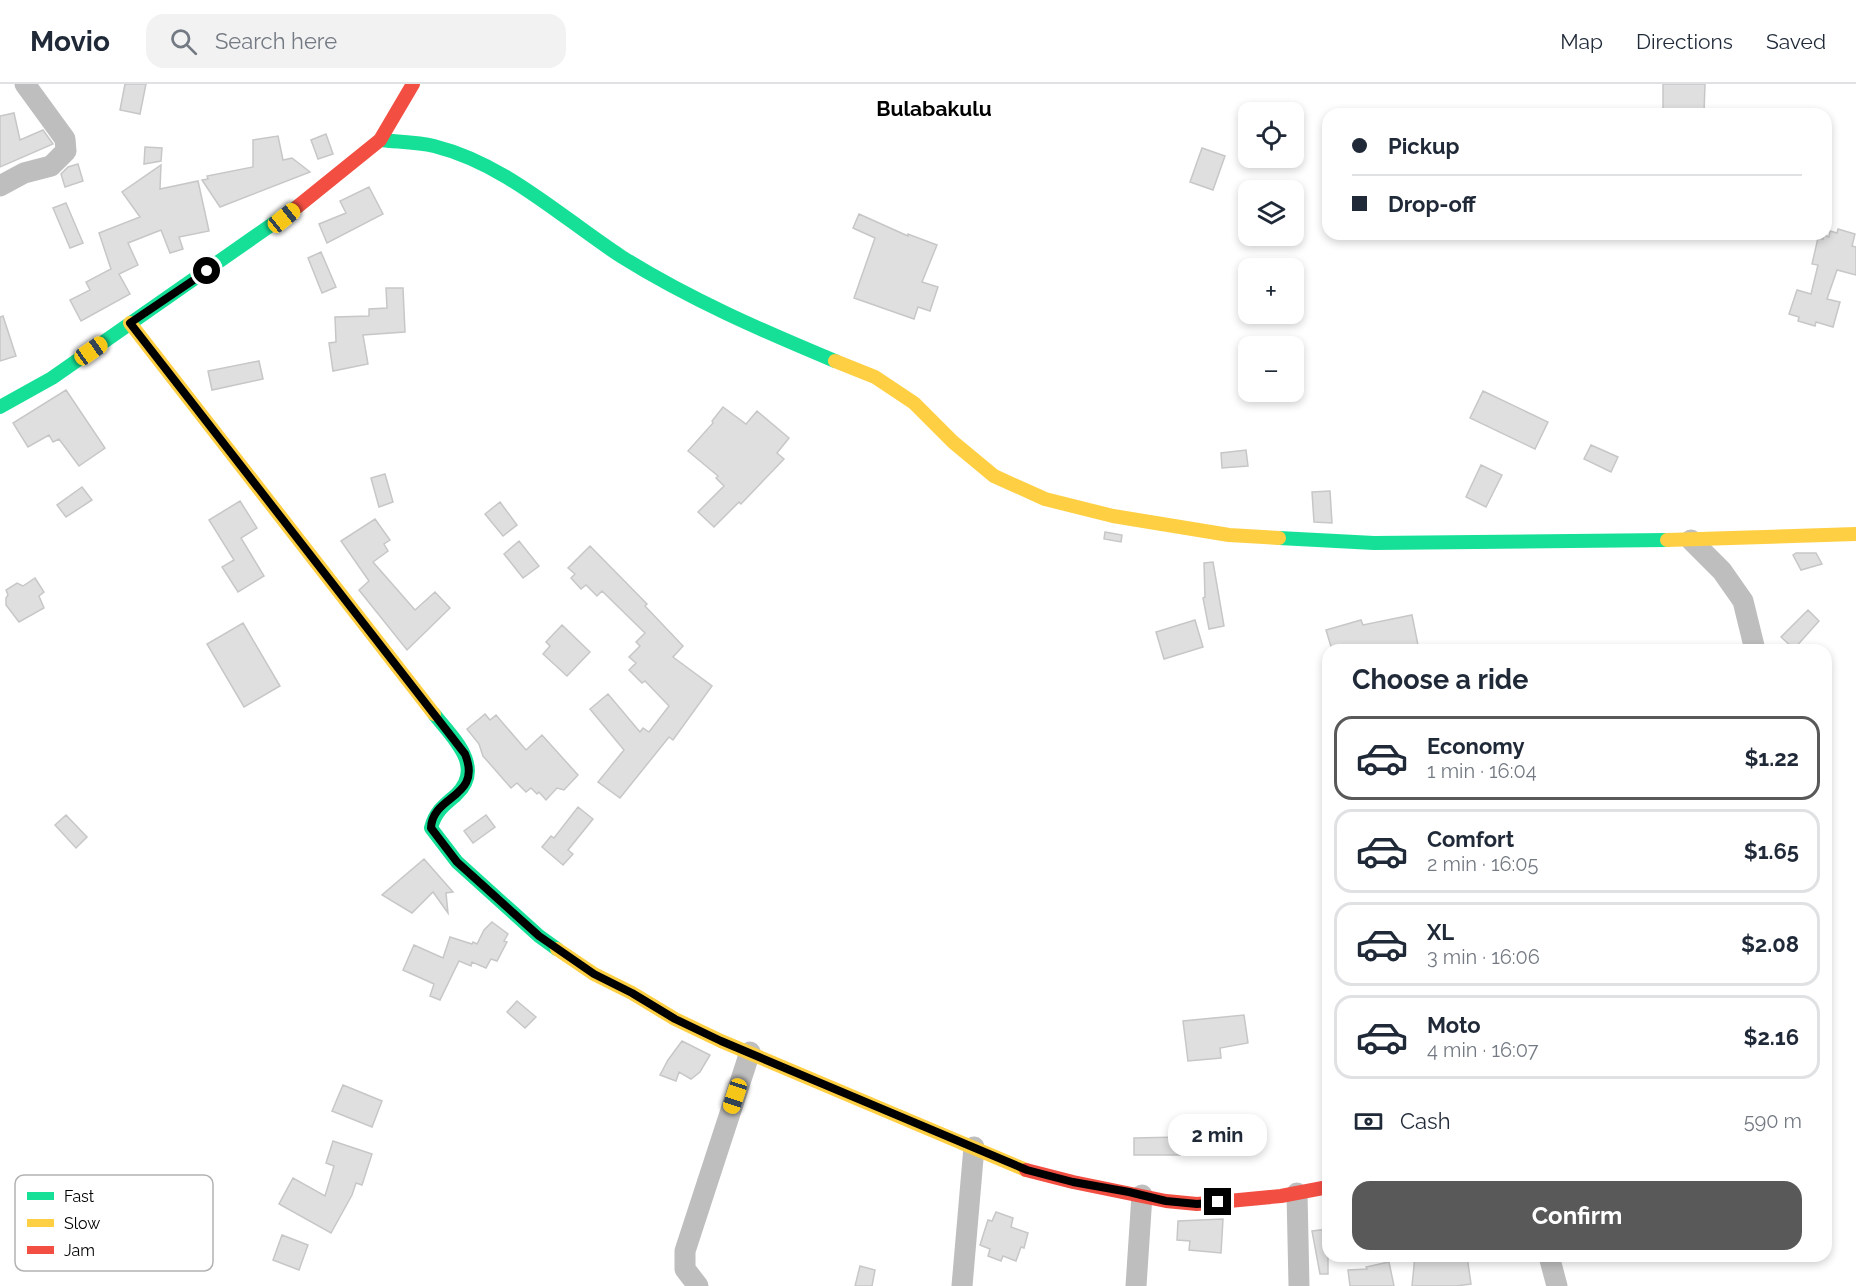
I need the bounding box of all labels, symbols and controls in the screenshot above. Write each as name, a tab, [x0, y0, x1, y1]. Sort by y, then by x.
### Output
search box	[146, 14, 566, 68]
text: Movio	[30, 25, 110, 58]
icon: search	[167, 25, 200, 58]
text: Search here	[215, 28, 337, 54]
text: Map	[1560, 29, 1603, 54]
text: Directions	[1636, 29, 1733, 54]
text: Saved	[1766, 29, 1826, 54]
district label: Bulabakulu	[876, 96, 992, 121]
map controls	[1238, 102, 1304, 402]
button: locate	[1238, 102, 1304, 168]
text: Pickup	[1388, 133, 1460, 159]
button: layers	[1238, 180, 1304, 246]
text: Drop-off	[1388, 191, 1476, 217]
car	[264, 200, 304, 236]
route start	[193, 257, 220, 284]
button: +	[1238, 258, 1304, 324]
car	[71, 333, 111, 369]
button: −	[1238, 336, 1304, 402]
text: Choose a ride	[1352, 664, 1528, 695]
icon: car	[1355, 731, 1409, 785]
text: Economy	[1427, 733, 1525, 759]
text: $1.22	[1744, 745, 1799, 771]
text: 1 min · 16:04	[1427, 759, 1537, 783]
icon: car	[1355, 824, 1409, 878]
text: Comfort	[1427, 826, 1514, 852]
text: $1.65	[1744, 838, 1799, 864]
text: 2 min · 16:05	[1427, 852, 1538, 876]
icon: car	[1355, 917, 1409, 971]
text: XL	[1427, 919, 1454, 945]
text: $2.08	[1741, 931, 1799, 957]
text: 3 min · 16:06	[1427, 945, 1540, 969]
icon: car	[1355, 1010, 1409, 1064]
text: Moto	[1427, 1012, 1481, 1038]
text: $2.16	[1743, 1024, 1799, 1050]
text: 4 min · 16:07	[1427, 1038, 1539, 1062]
car	[721, 1076, 749, 1116]
icon: cash	[1352, 1105, 1385, 1138]
text: Cash	[1400, 1108, 1451, 1134]
text: 590 m	[1744, 1109, 1802, 1133]
callout: 2 min	[1168, 1115, 1268, 1157]
text: 2 min	[1192, 1123, 1243, 1147]
legend	[15, 1175, 213, 1271]
button: Confirm	[1352, 1181, 1802, 1250]
text: Fast	[64, 1187, 95, 1206]
route end	[1204, 1188, 1231, 1215]
text: Slow	[64, 1214, 100, 1233]
text: Jam	[64, 1241, 95, 1260]

